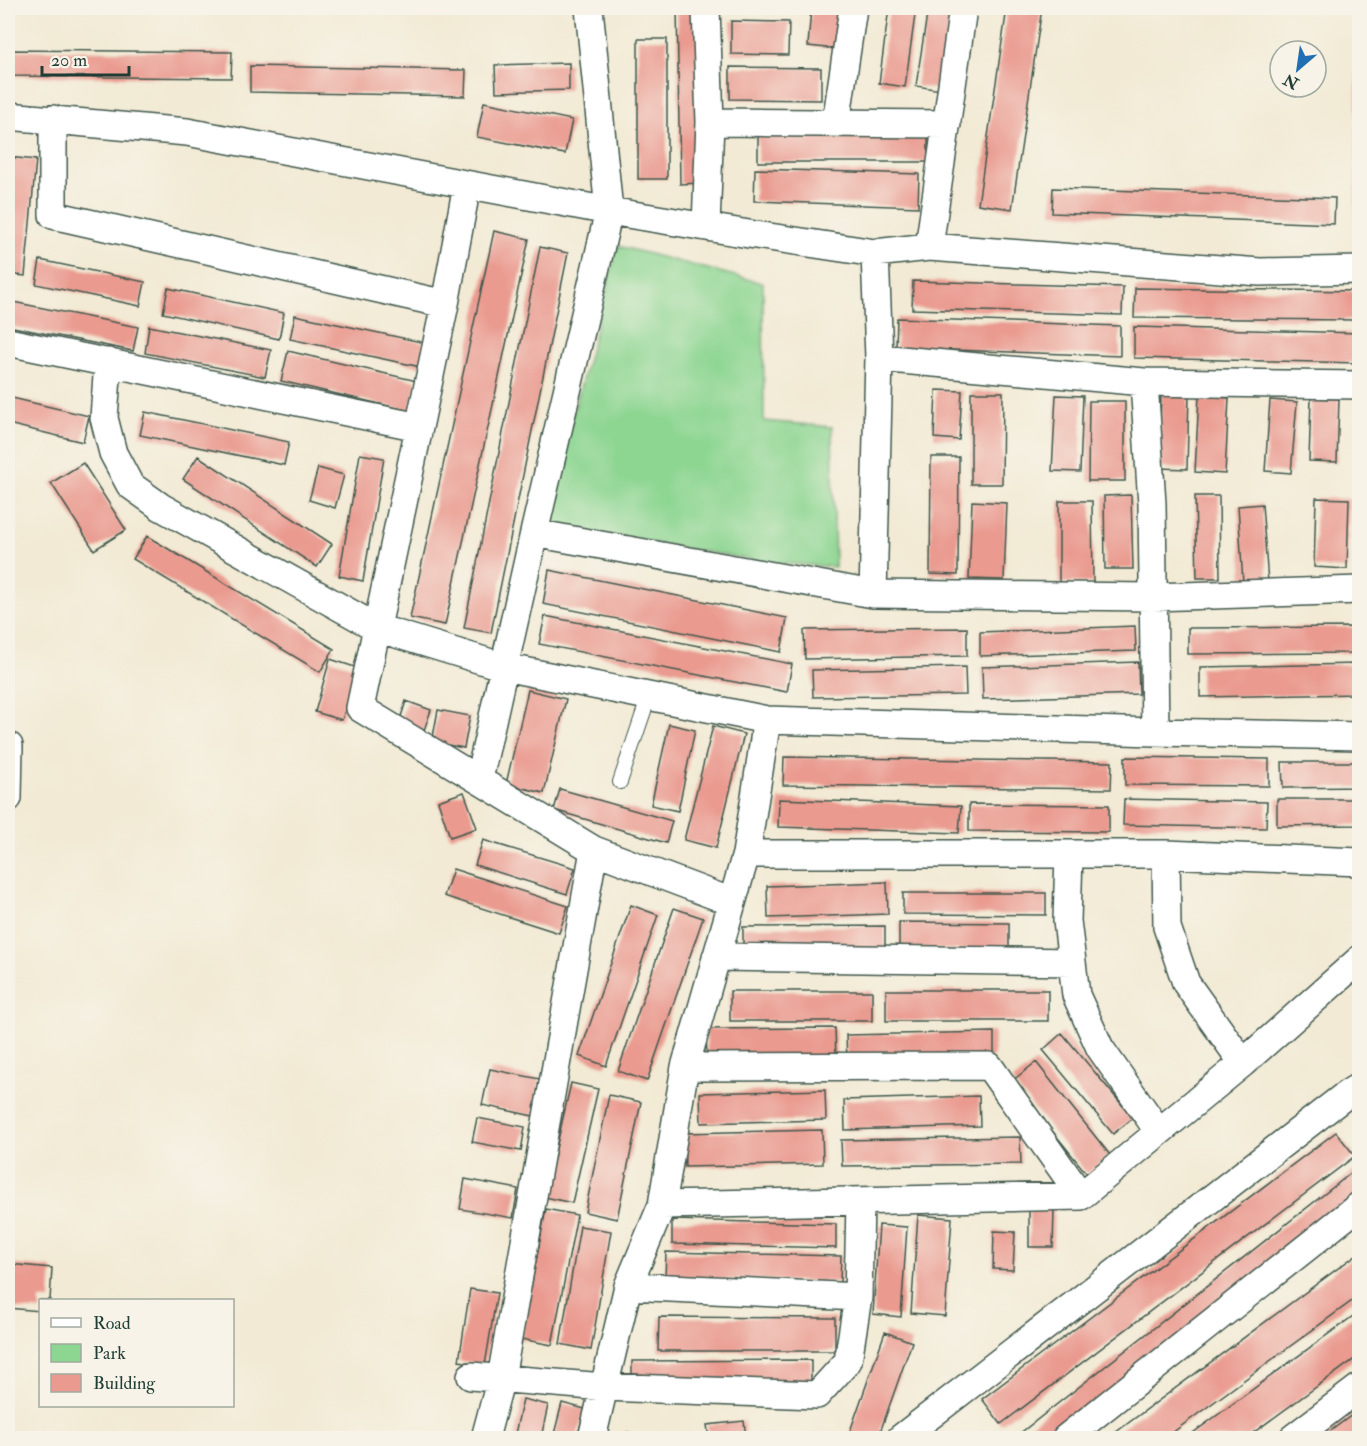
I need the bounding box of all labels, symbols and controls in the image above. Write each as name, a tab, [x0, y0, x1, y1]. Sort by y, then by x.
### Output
scale bar	[42, 39, 129, 77]
north arrow	[1268, 39, 1328, 99]
text: 20 m	[51, 49, 87, 72]
text: N	[1280, 69, 1303, 94]
legend	[39, 1299, 234, 1407]
text: Road	[93, 1312, 131, 1335]
text: Park	[93, 1342, 126, 1365]
text: Building	[93, 1372, 156, 1395]

